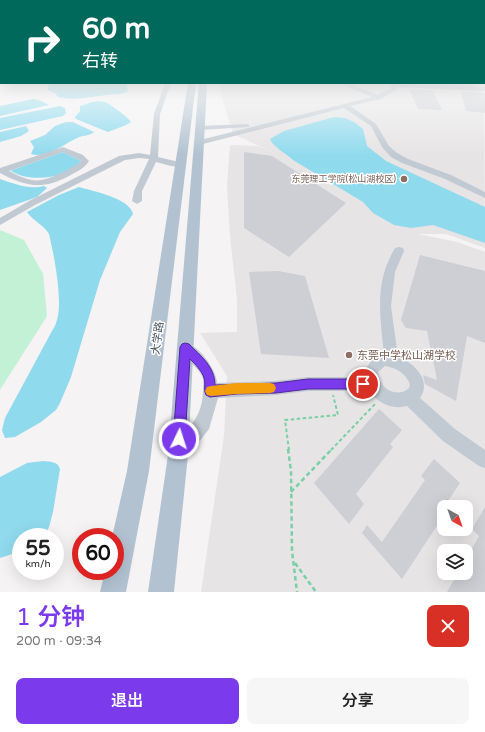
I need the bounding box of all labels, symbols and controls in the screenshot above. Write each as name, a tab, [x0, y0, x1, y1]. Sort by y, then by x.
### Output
text: 60 m	[82, 12, 150, 46]
icon: right	[16, 16, 68, 68]
text: 右转	[82, 50, 118, 72]
place label: 东莞理工学院(松山湖校区)	[291, 173, 396, 185]
marker: 东莞理工学院(松山湖校区)	[399, 174, 409, 184]
street label: 大学路	[149, 321, 166, 355]
place label: 东莞中学松山湖学校	[357, 349, 456, 362]
marker: 东莞中学松山湖学校	[344, 350, 354, 360]
pin	[346, 367, 380, 401]
icon: arrive	[352, 373, 374, 395]
position arrow	[158, 418, 200, 460]
north arrow	[437, 500, 473, 536]
map controls	[437, 500, 473, 580]
speed limit sign: 60	[72, 528, 124, 580]
text: 55	[25, 537, 51, 561]
button: layers	[437, 544, 473, 580]
text: km/h	[25, 558, 51, 570]
text: 1 分钟	[16, 603, 85, 632]
button: close	[427, 605, 469, 647]
text: 200 m · 09:34	[16, 633, 102, 649]
button: 退出	[16, 678, 239, 724]
button: 分享	[247, 678, 469, 724]

